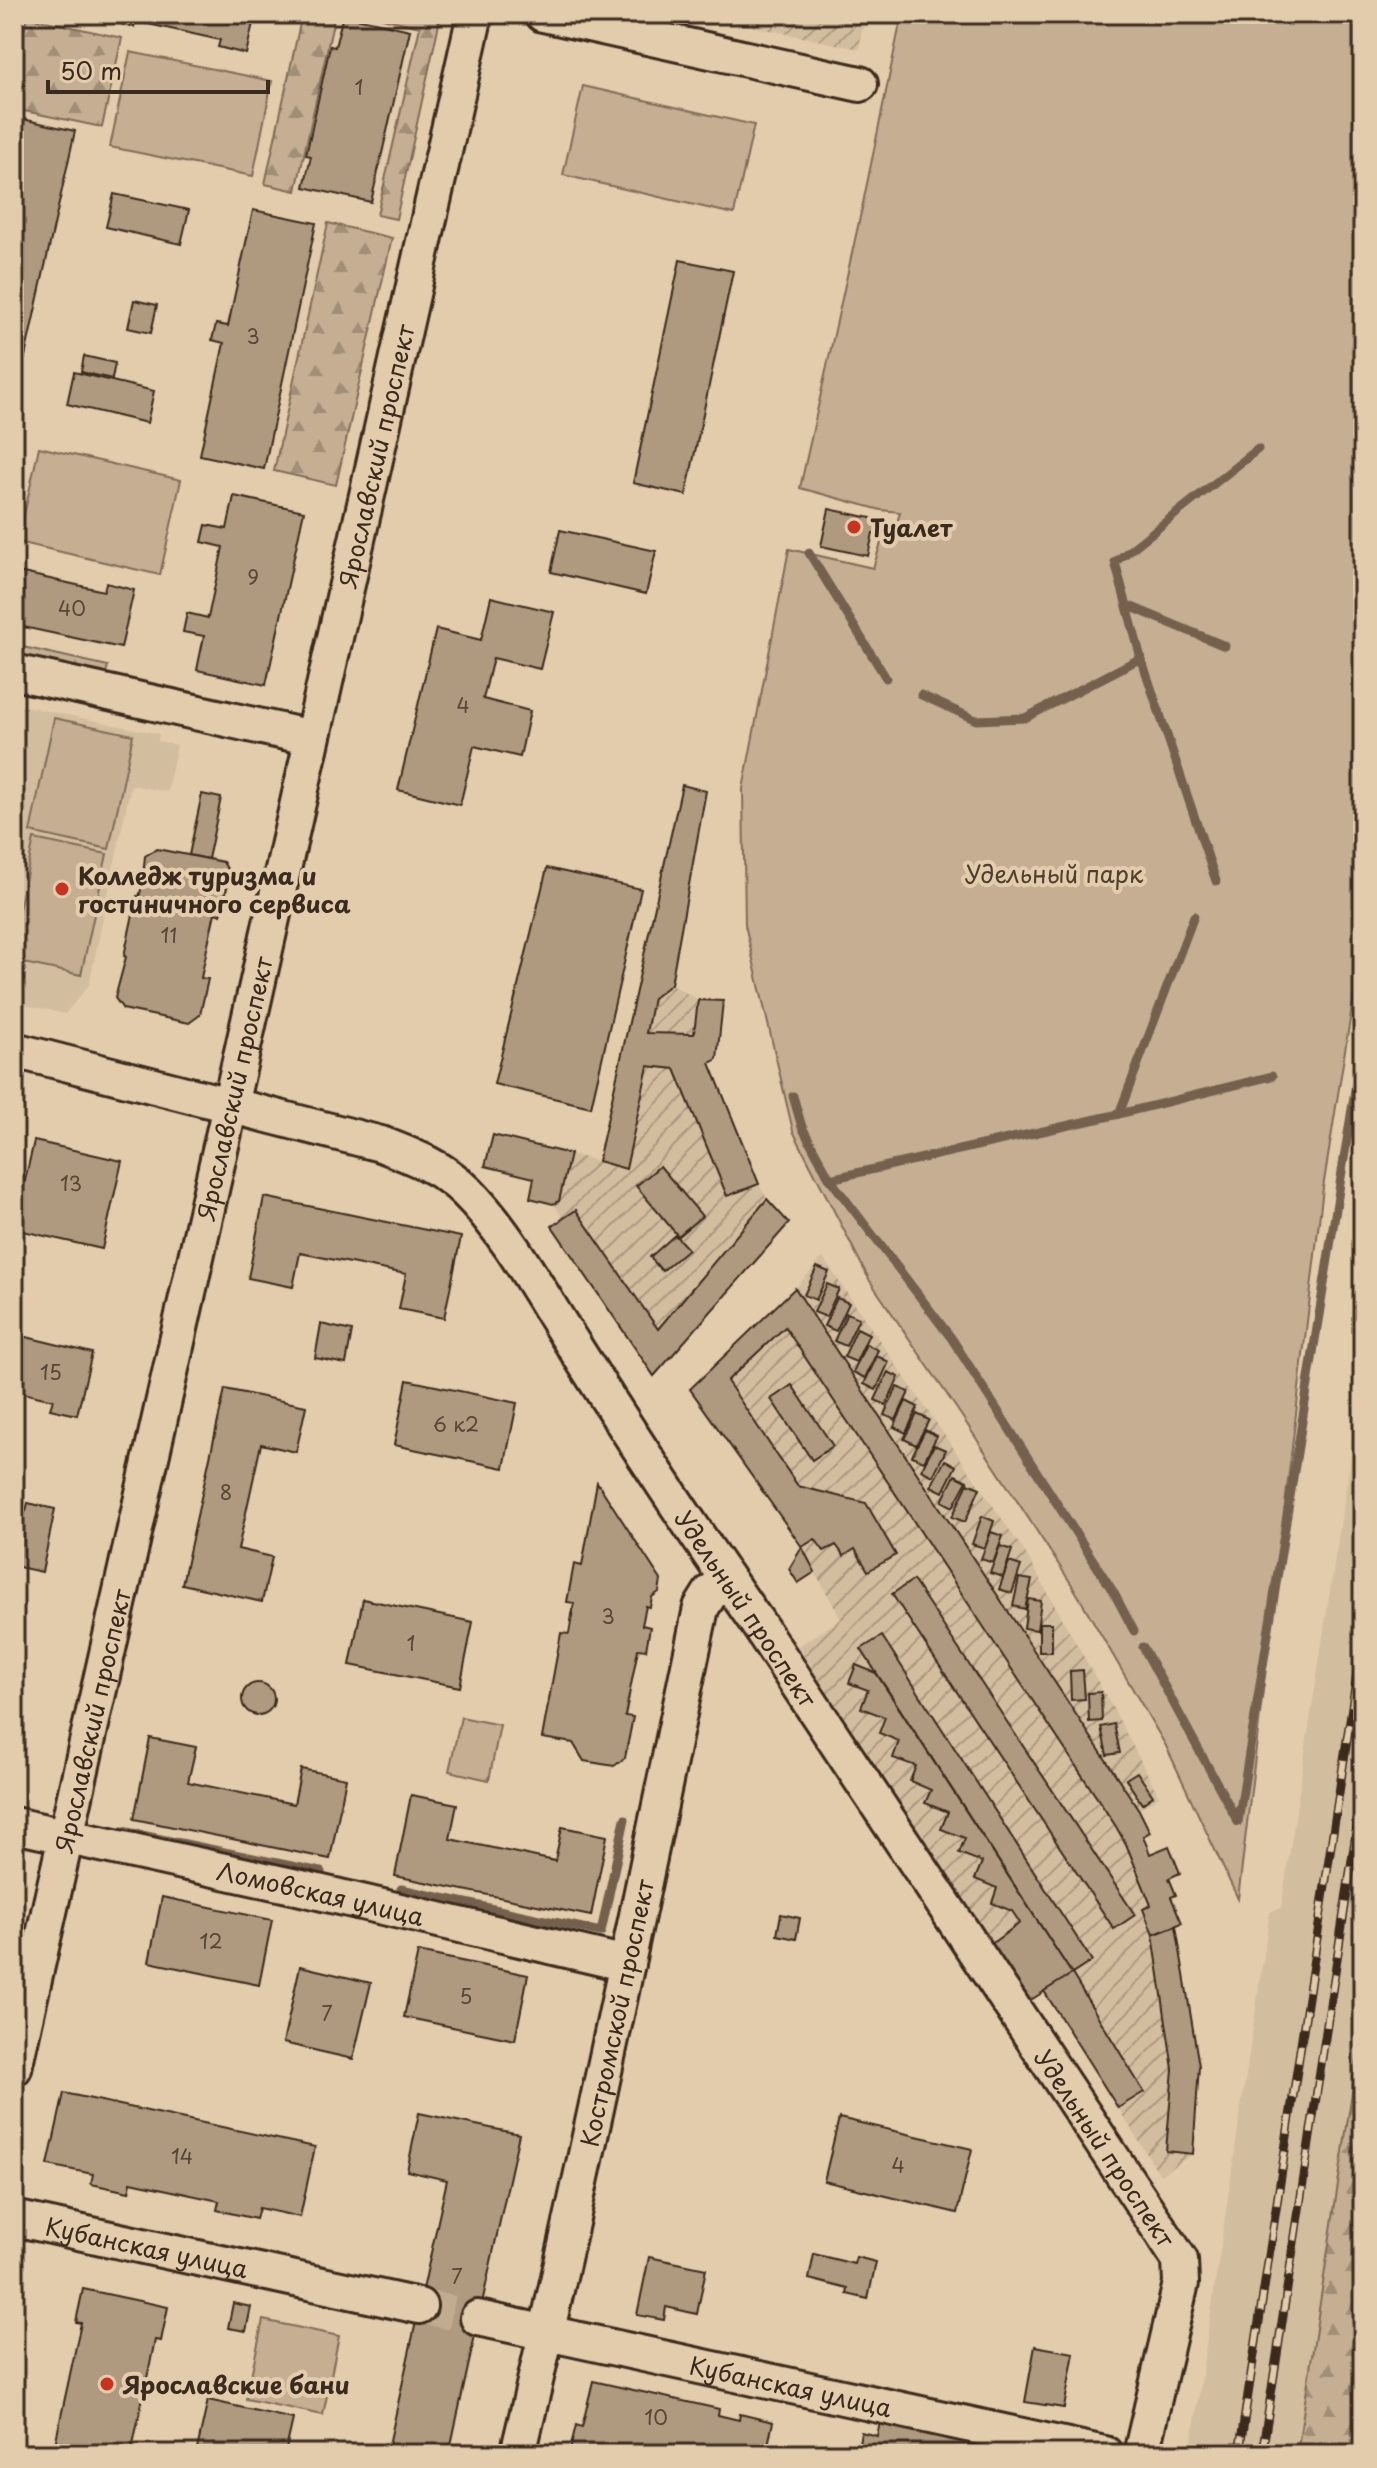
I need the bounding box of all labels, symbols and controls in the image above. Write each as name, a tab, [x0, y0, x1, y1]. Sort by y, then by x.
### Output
scale bar	[48, 44, 268, 94]
text: 50 m	[60, 52, 122, 88]
house number: 1	[355, 72, 363, 102]
house number: 3	[246, 321, 260, 351]
street label: Ярославский проспект	[329, 321, 423, 592]
place label: Туалет	[870, 509, 953, 545]
marker: Туалет	[845, 518, 863, 536]
house number: 9	[247, 562, 259, 592]
house number: 40	[58, 593, 86, 623]
house number: 4	[456, 690, 470, 720]
park label: Удельный парк	[965, 855, 1144, 891]
place label: Колледж туризма и гостиничного сервиса	[78, 857, 351, 921]
marker: Колледж туризма и гостиничного сервиса	[53, 880, 71, 898]
house number: 11	[161, 920, 177, 950]
street label: Ярославский проспект	[187, 953, 281, 1225]
house number: 13	[60, 1168, 82, 1198]
house number: 15	[40, 1357, 62, 1387]
house number: 6 к2	[433, 1409, 479, 1439]
house number: 8	[220, 1477, 232, 1507]
street label: Удельный проспект	[667, 1503, 826, 1714]
street label: Ярославский проспект	[45, 1585, 139, 1857]
house number: 3	[601, 1601, 615, 1631]
house number: 1	[407, 1628, 415, 1658]
street label: Ломовская улица	[214, 1852, 428, 1934]
street label: Костромской проспект	[570, 1876, 662, 2150]
house number: 12	[199, 1926, 223, 1956]
house number: 5	[460, 1981, 472, 2011]
house number: 7	[321, 1998, 333, 2028]
street label: Удельный проспект	[1027, 2042, 1185, 2254]
house number: 14	[171, 2141, 193, 2171]
house number: 4	[891, 2150, 905, 2180]
street label: Кубанская улица	[42, 2207, 251, 2286]
house number: 7	[451, 2261, 463, 2291]
street label: Кубанская улица	[686, 2346, 895, 2425]
place label: Ярославские бани	[122, 2366, 350, 2402]
marker: Ярославские бани	[98, 2375, 116, 2393]
house number: 10	[644, 2402, 668, 2432]

